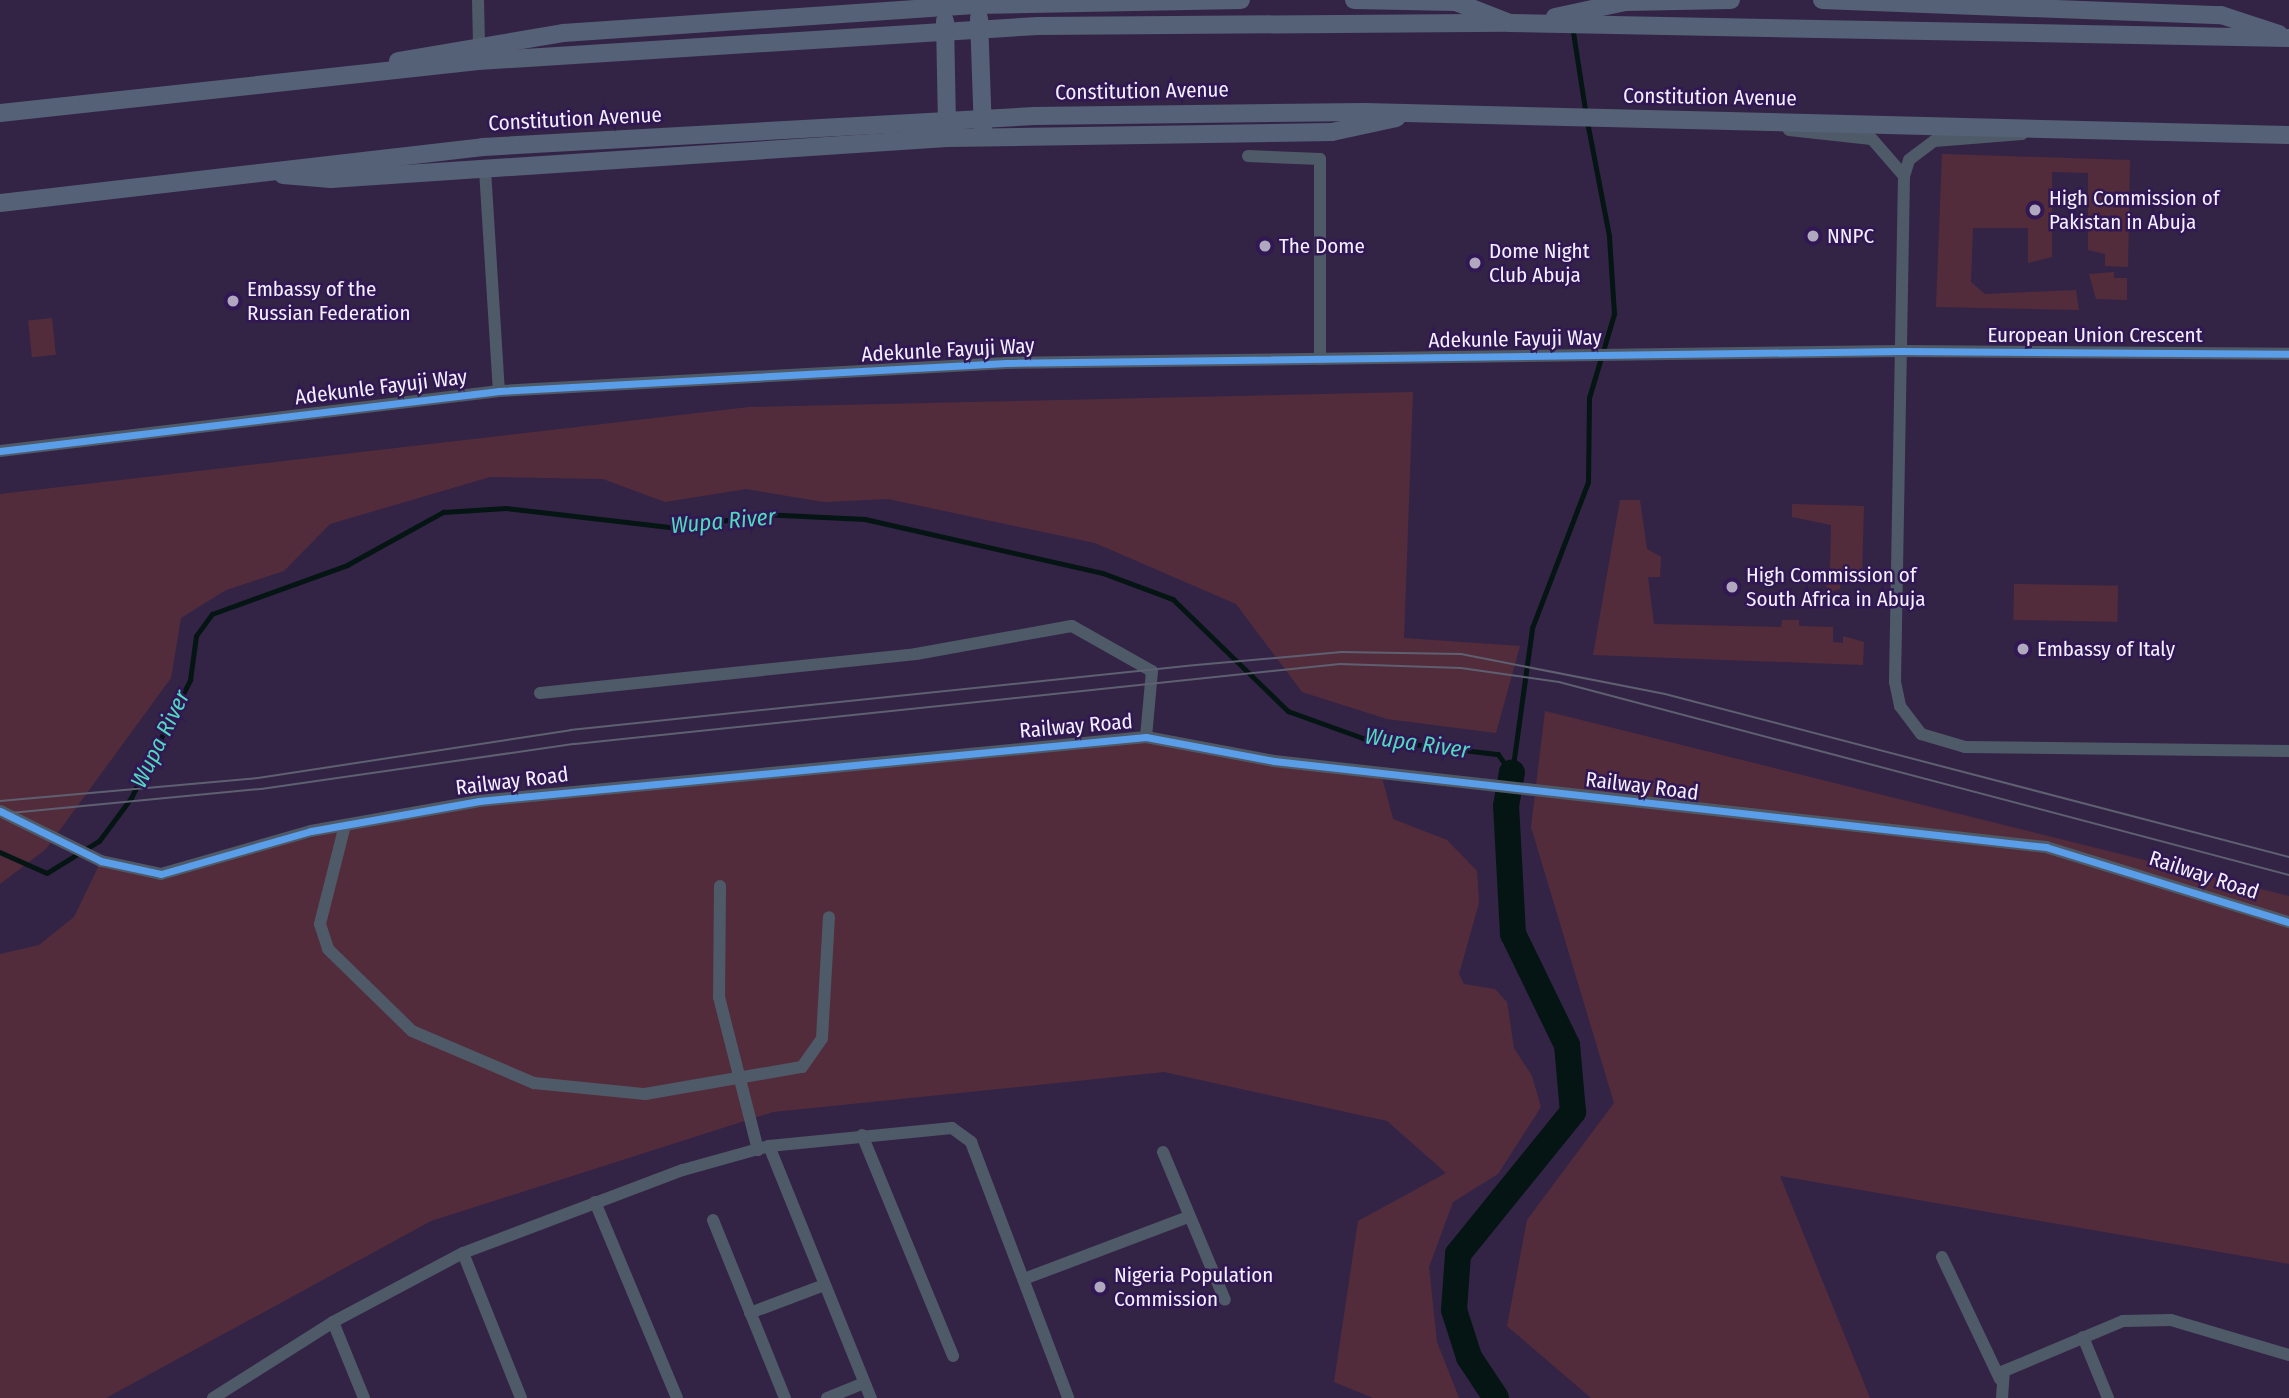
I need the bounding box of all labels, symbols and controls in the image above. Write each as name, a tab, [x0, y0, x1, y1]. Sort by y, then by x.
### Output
street label: Constitution Avenue	[1055, 77, 1229, 105]
street label: Constitution Avenue	[1623, 83, 1797, 111]
street label: Constitution Avenue	[488, 102, 662, 136]
place label: High Commission of Pakistan in Abuja	[2049, 185, 2219, 235]
marker: High Commission of Pakistan in Abuja	[2027, 202, 2043, 218]
place label: NNPC	[1827, 223, 1874, 249]
marker: NNPC	[1805, 228, 1821, 244]
place label: The Dome	[1279, 233, 1365, 259]
marker: The Dome	[1257, 238, 1273, 254]
place label: Dome Night Club Abuja	[1489, 238, 1590, 288]
marker: Dome Night Club Abuja	[1467, 255, 1483, 271]
place label: Embassy of the Russian Federation	[247, 276, 410, 326]
marker: Embassy of the Russian Federation	[225, 293, 241, 309]
street label: European Union Crescent	[1987, 322, 2203, 348]
street label: Adekunle Fayuji Way	[1428, 325, 1602, 353]
street label: Adekunle Fayuji Way	[861, 333, 1035, 367]
street label: Adekunle Fayuji Way	[293, 364, 469, 410]
water label: Wupa River	[669, 503, 777, 539]
place label: High Commission of South Africa in Abuja	[1746, 562, 1925, 612]
marker: High Commission of South Africa in Abuja	[1724, 579, 1740, 595]
place label: Embassy of Italy	[2037, 636, 2175, 662]
marker: Embassy of Italy	[2015, 641, 2031, 657]
water label: Wupa River	[125, 686, 195, 792]
street label: Railway Road	[1018, 708, 1134, 744]
water label: Wupa River	[1363, 722, 1471, 764]
street label: Railway Road	[454, 762, 570, 800]
street label: Railway Road	[1584, 767, 1700, 805]
street label: Railway Road	[2146, 845, 2262, 905]
place label: Nigeria Population Commission	[1114, 1262, 1273, 1312]
marker: Nigeria Population Commission	[1092, 1279, 1108, 1295]

